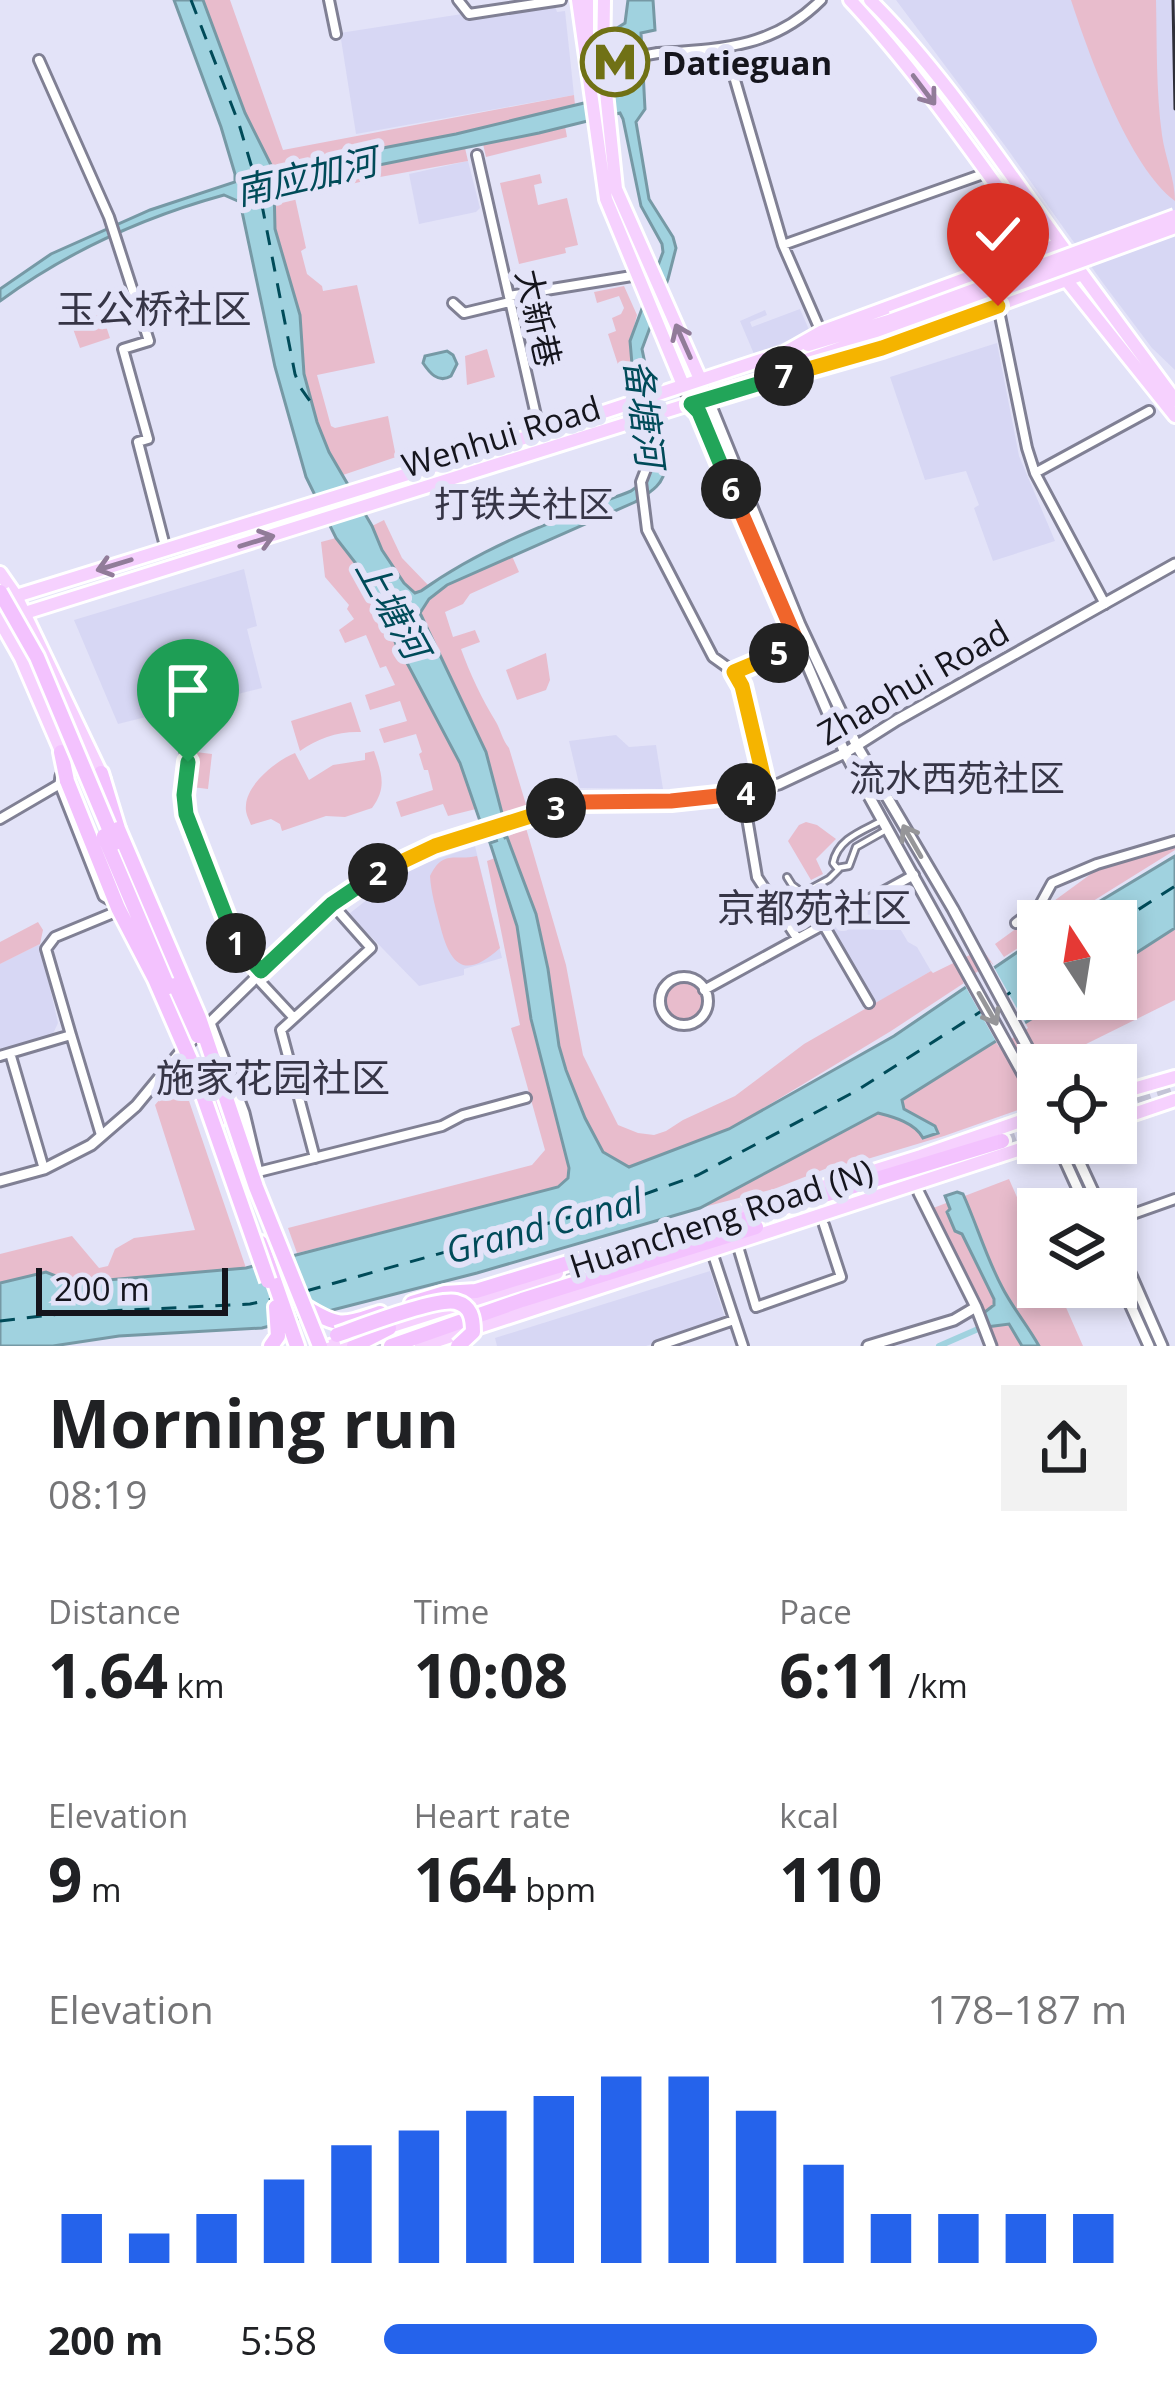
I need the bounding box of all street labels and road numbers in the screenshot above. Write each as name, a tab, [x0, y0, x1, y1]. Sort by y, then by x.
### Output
street label: 大新巷	[506, 265, 572, 371]
street label: Wenhui Road	[396, 384, 606, 488]
street label: Zhaohui Road	[809, 609, 1017, 755]
street label: Huancheng Road (N)	[564, 1148, 878, 1288]

